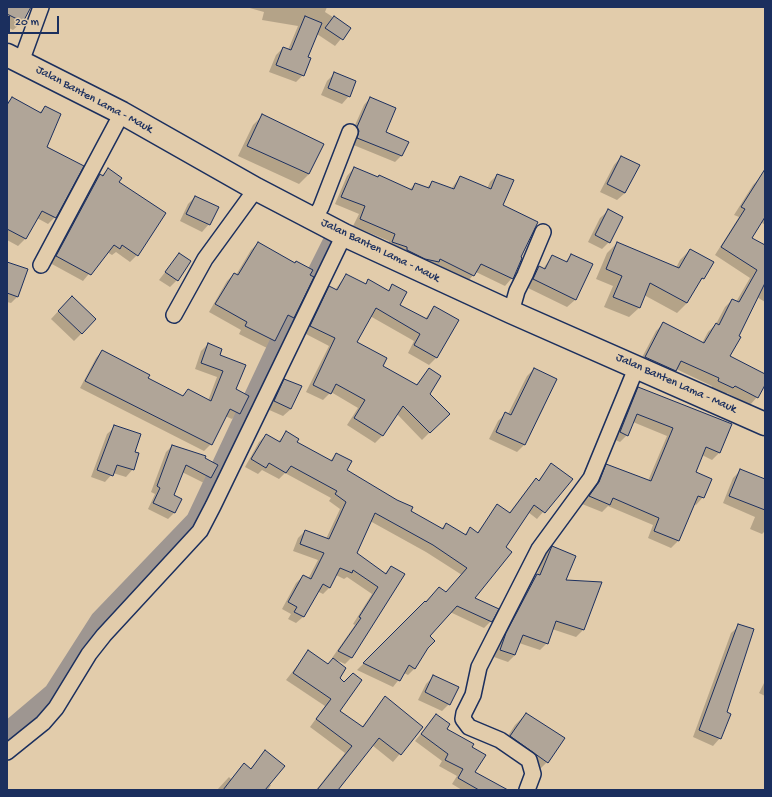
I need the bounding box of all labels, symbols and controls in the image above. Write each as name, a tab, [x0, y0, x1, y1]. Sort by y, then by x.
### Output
scale bar	[10, 8, 61, 34]
text: 20 m	[15, 16, 39, 30]
street label: Jalan Banten Lama - Mauk	[33, 63, 155, 137]
street label: Jalan Banten Lama - Mauk	[318, 216, 442, 286]
street label: Jalan Banten Lama - Mauk	[613, 351, 739, 417]

